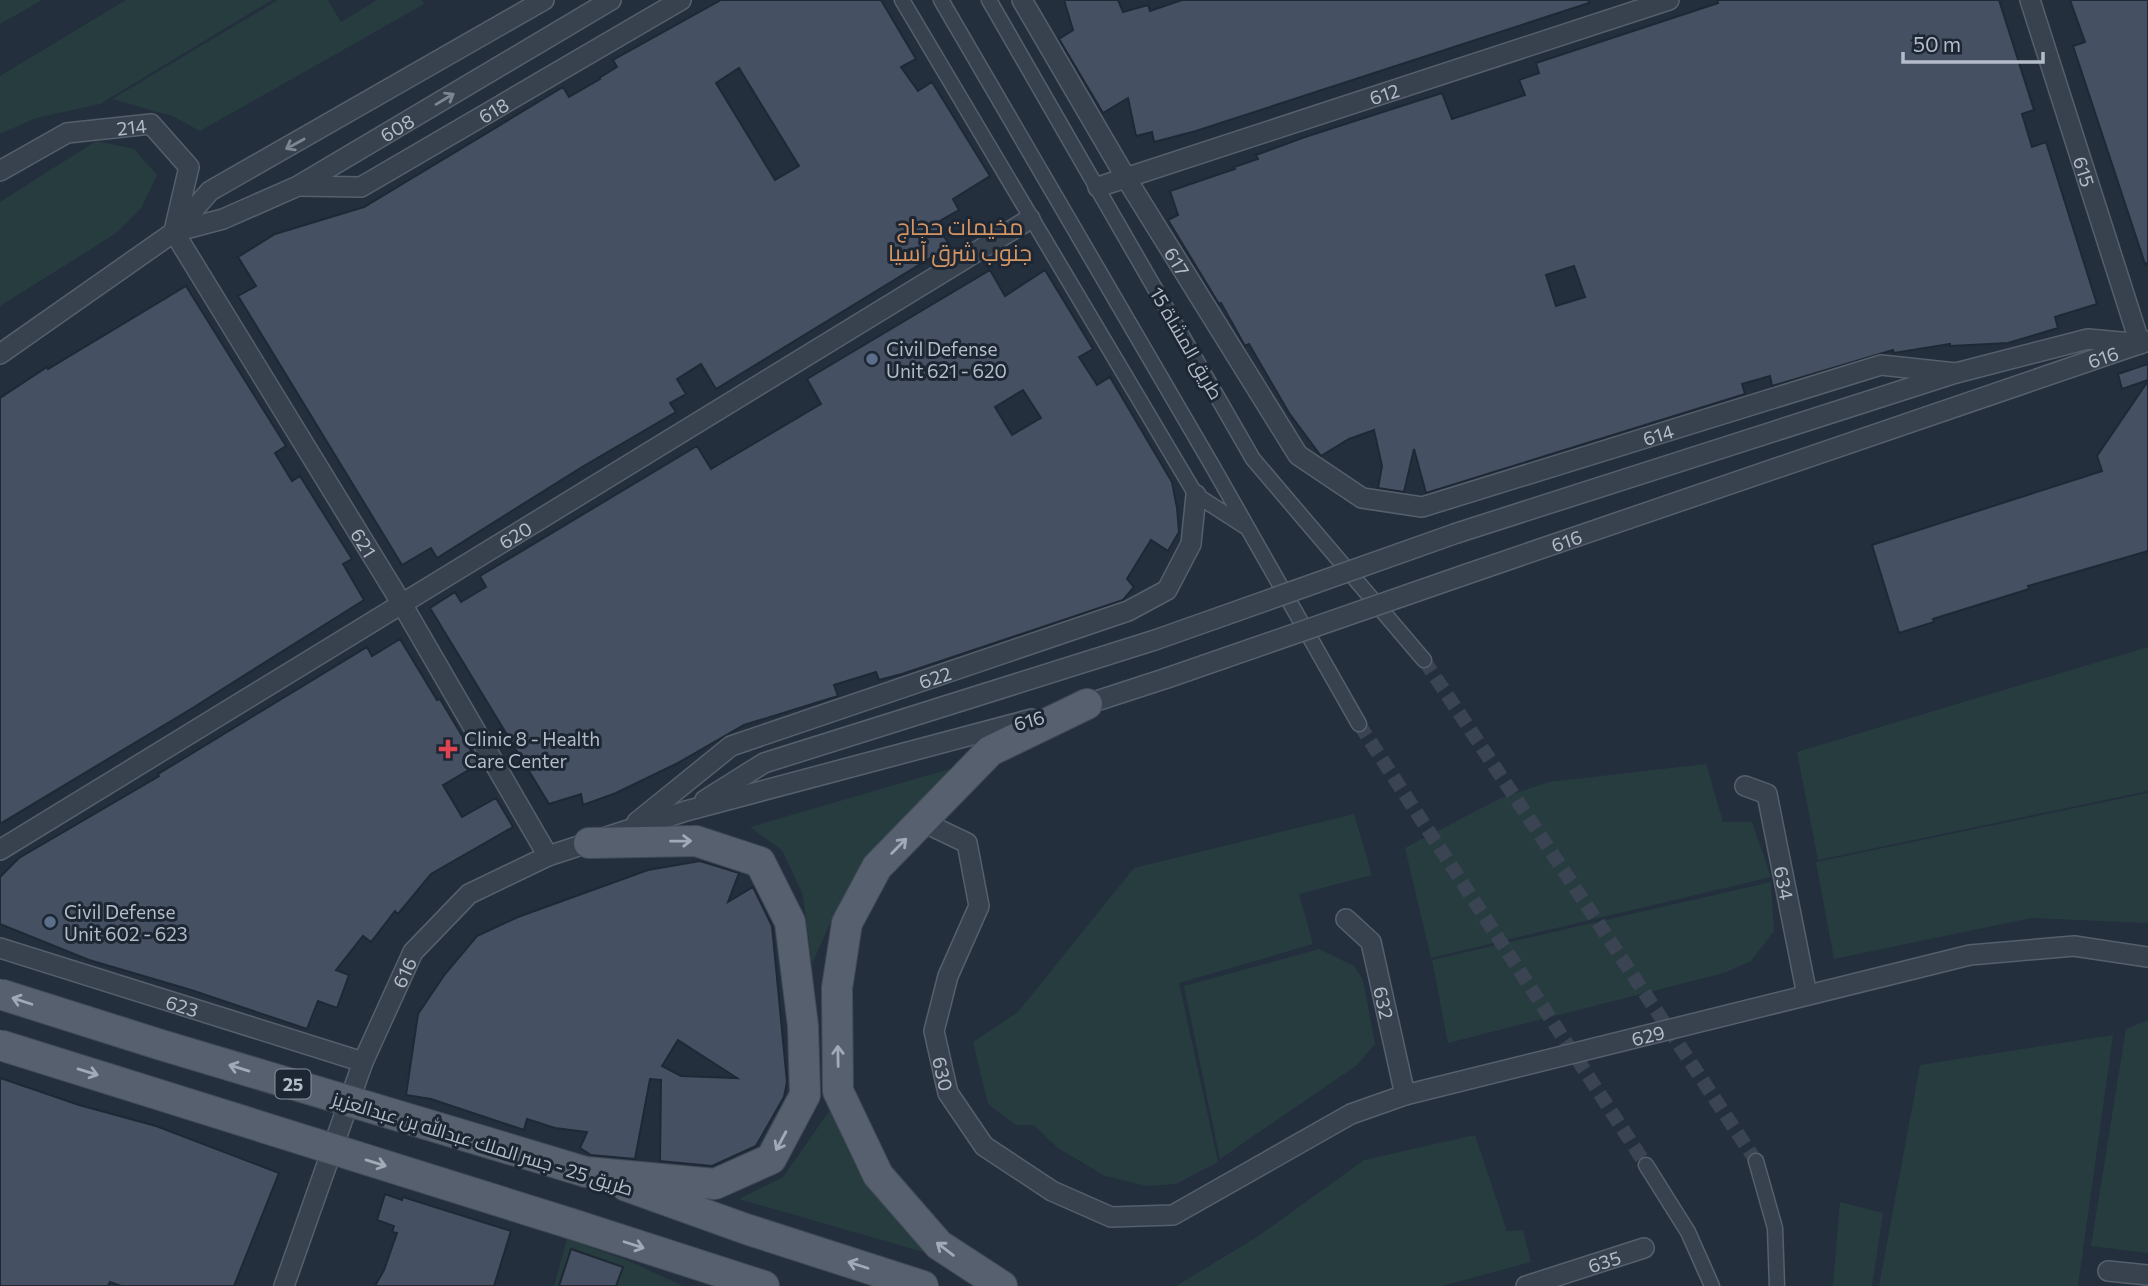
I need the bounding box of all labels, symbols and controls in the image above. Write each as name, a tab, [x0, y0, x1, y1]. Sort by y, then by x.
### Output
scale bar	[1903, 21, 2043, 65]
text: 50 m	[1913, 31, 1961, 56]
street label: 612	[1366, 78, 1402, 109]
one-way arrow	[435, 91, 455, 105]
street label: 618	[474, 92, 512, 128]
street label: 608	[376, 108, 418, 146]
street label: 214	[115, 113, 148, 139]
one-way arrow	[285, 138, 306, 151]
street label: 615	[2069, 153, 2100, 190]
district label: مخيمات حجاج جنوب شرق آسيا	[888, 212, 1032, 267]
street label: 617	[1160, 242, 1195, 280]
street label: طريق المشاة 15	[1144, 283, 1228, 404]
place label: Civil Defense Unit 621 - 620	[886, 337, 1007, 382]
street label: 616	[2084, 341, 2121, 372]
marker: Civil Defense Unit 621 - 620	[864, 351, 880, 367]
street label: 614	[1640, 418, 1676, 450]
street label: 620	[494, 516, 536, 553]
street label: 621	[347, 523, 382, 561]
street label: 616	[1548, 524, 1585, 556]
street label: 622	[916, 661, 954, 693]
street label: 616	[1011, 705, 1047, 735]
place label: Clinic 8 - Health Care Center	[464, 727, 600, 772]
marker: Clinic 8 - Health Care Center	[438, 739, 458, 759]
one-way arrow	[670, 834, 693, 848]
one-way arrow	[890, 838, 907, 855]
street label: 634	[1770, 864, 1799, 902]
place label: Civil Defense Unit 602 - 623	[64, 900, 188, 945]
marker: Civil Defense Unit 602 - 623	[42, 914, 58, 930]
street label: 616	[387, 953, 421, 991]
street label: 632	[1370, 984, 1399, 1021]
street label: 623	[163, 989, 201, 1021]
one-way arrow	[11, 993, 33, 1006]
street label: 629	[1629, 1020, 1667, 1050]
one-way arrow	[831, 1045, 845, 1068]
street label: 630	[929, 1054, 959, 1093]
one-way arrow	[228, 1061, 250, 1074]
one-way arrow	[77, 1067, 99, 1080]
road number: 25	[276, 1070, 310, 1098]
street label: طريق 25 - جسر الملك عبدالله بن عبدالعزيز	[328, 1086, 636, 1202]
one-way arrow	[773, 1130, 787, 1151]
one-way arrow	[364, 1157, 386, 1170]
one-way arrow	[623, 1239, 645, 1252]
one-way arrow	[936, 1241, 955, 1256]
street label: 635	[1585, 1245, 1623, 1277]
one-way arrow	[848, 1258, 870, 1270]

